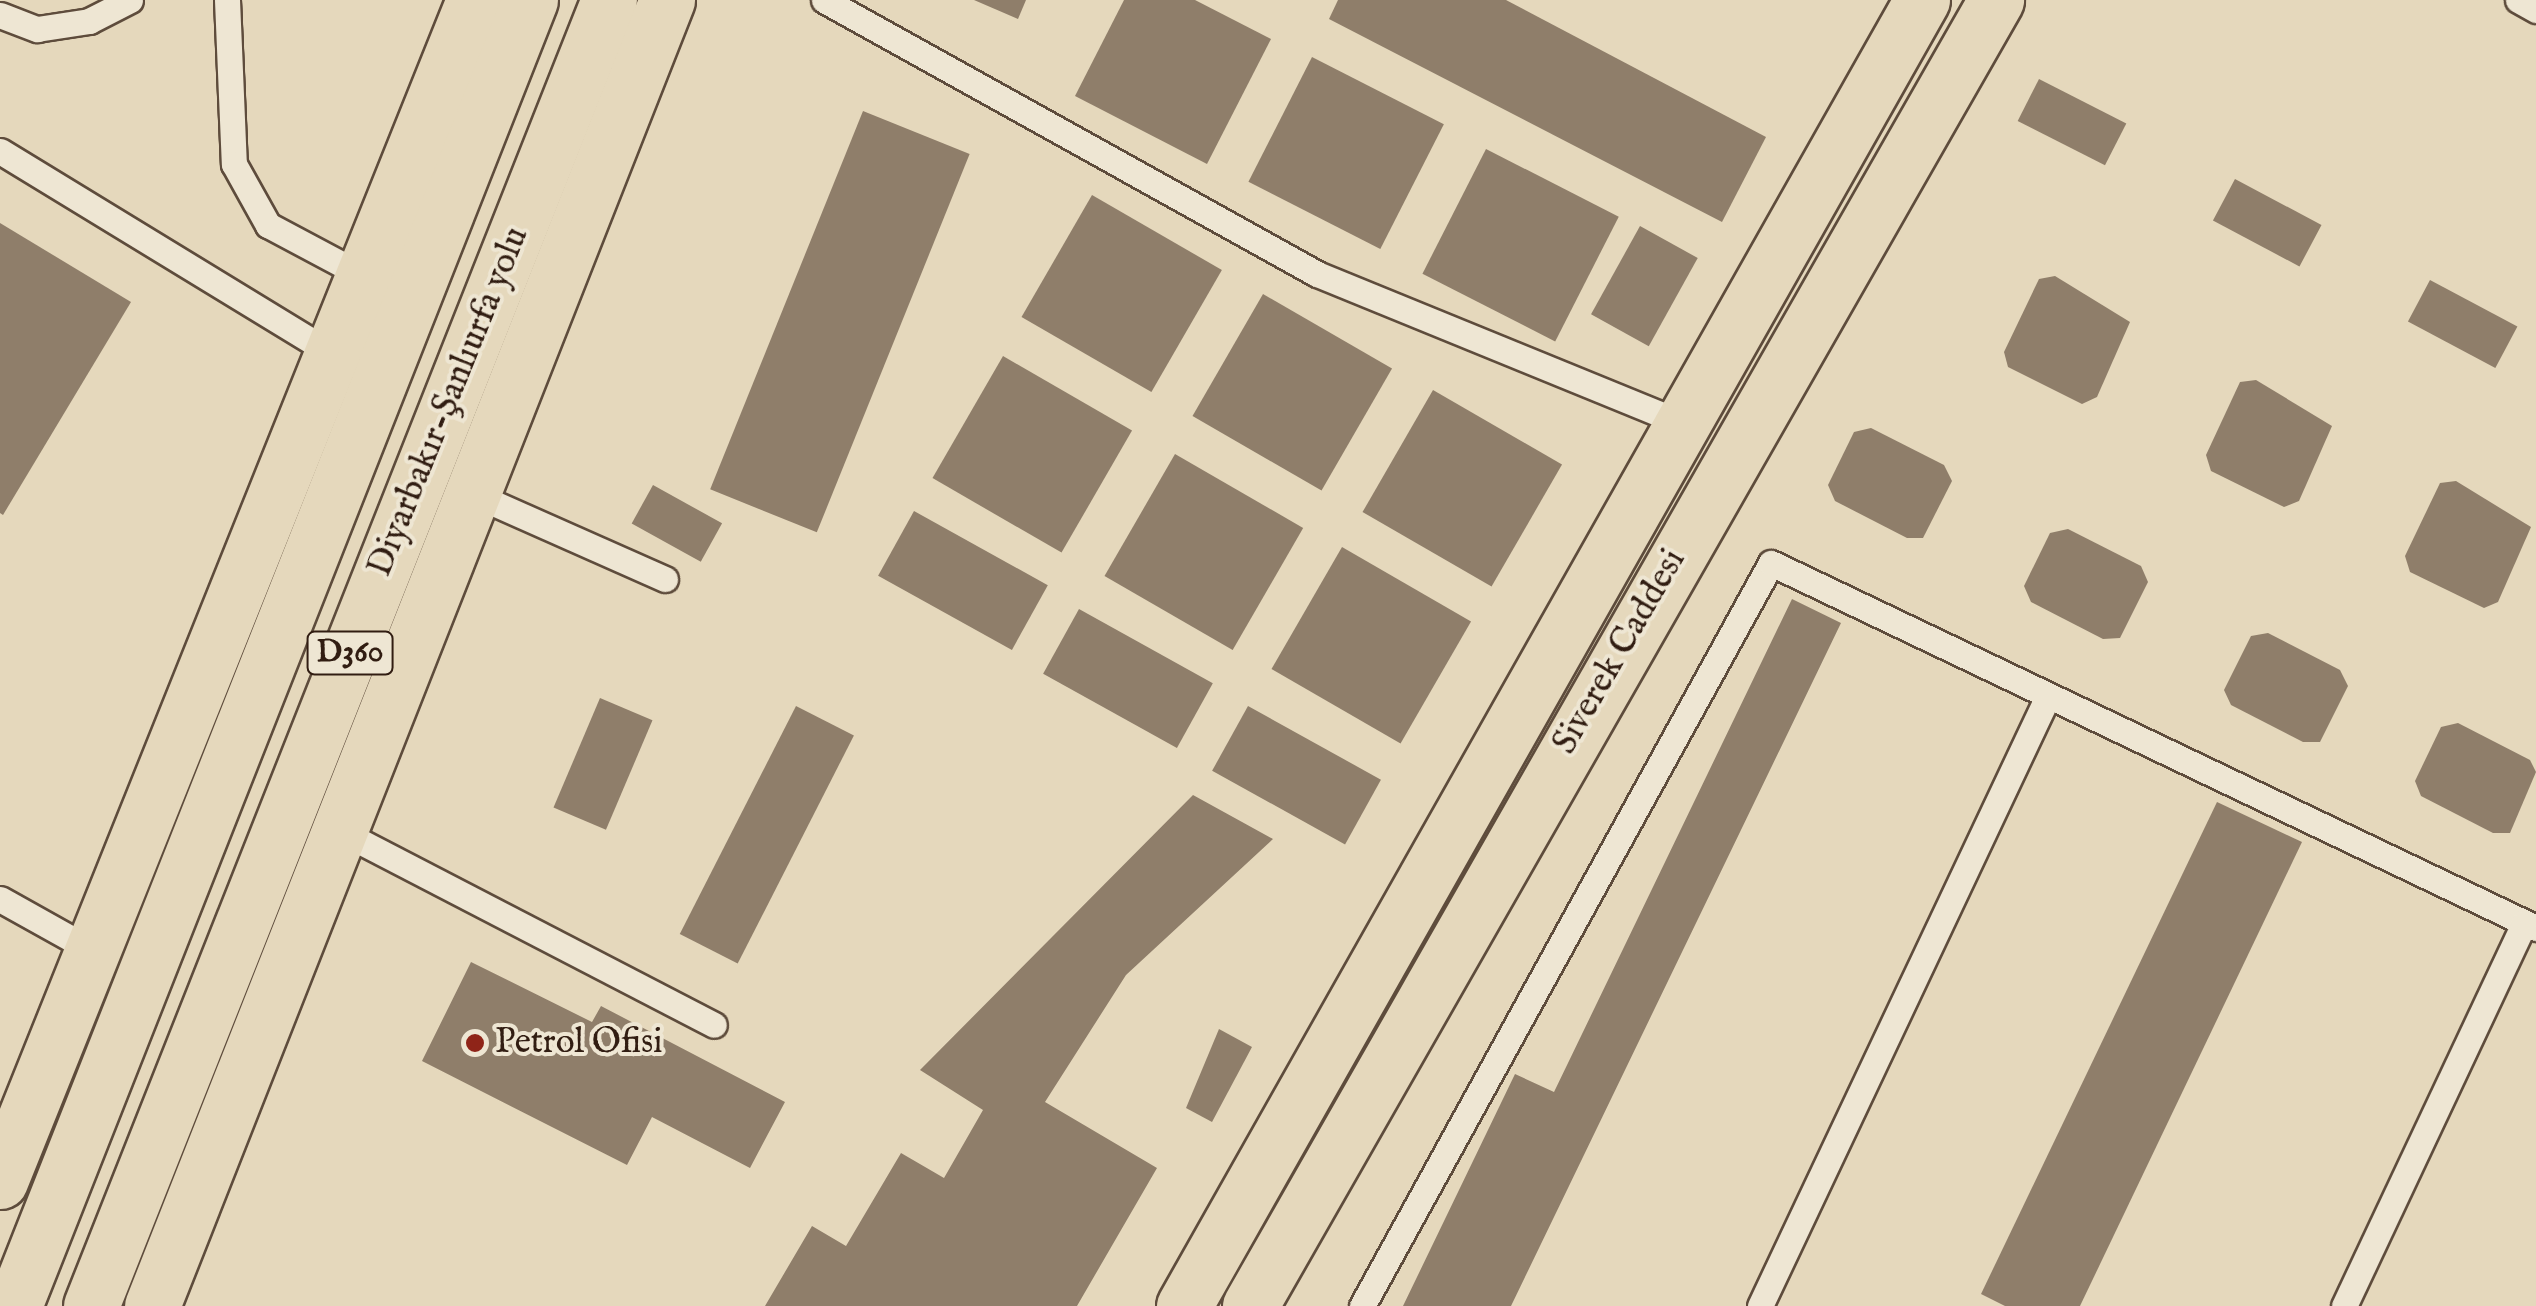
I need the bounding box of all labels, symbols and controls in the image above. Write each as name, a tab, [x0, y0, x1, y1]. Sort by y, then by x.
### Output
street label: Diyarbakır-Şanlıurfa yolu	[360, 221, 538, 583]
street label: Siverek Caddesi	[1545, 542, 1695, 762]
road number: D360	[305, 626, 395, 680]
place label: Petrol Ofisi	[495, 1022, 663, 1064]
marker: Petrol Ofisi	[464, 1032, 486, 1054]

